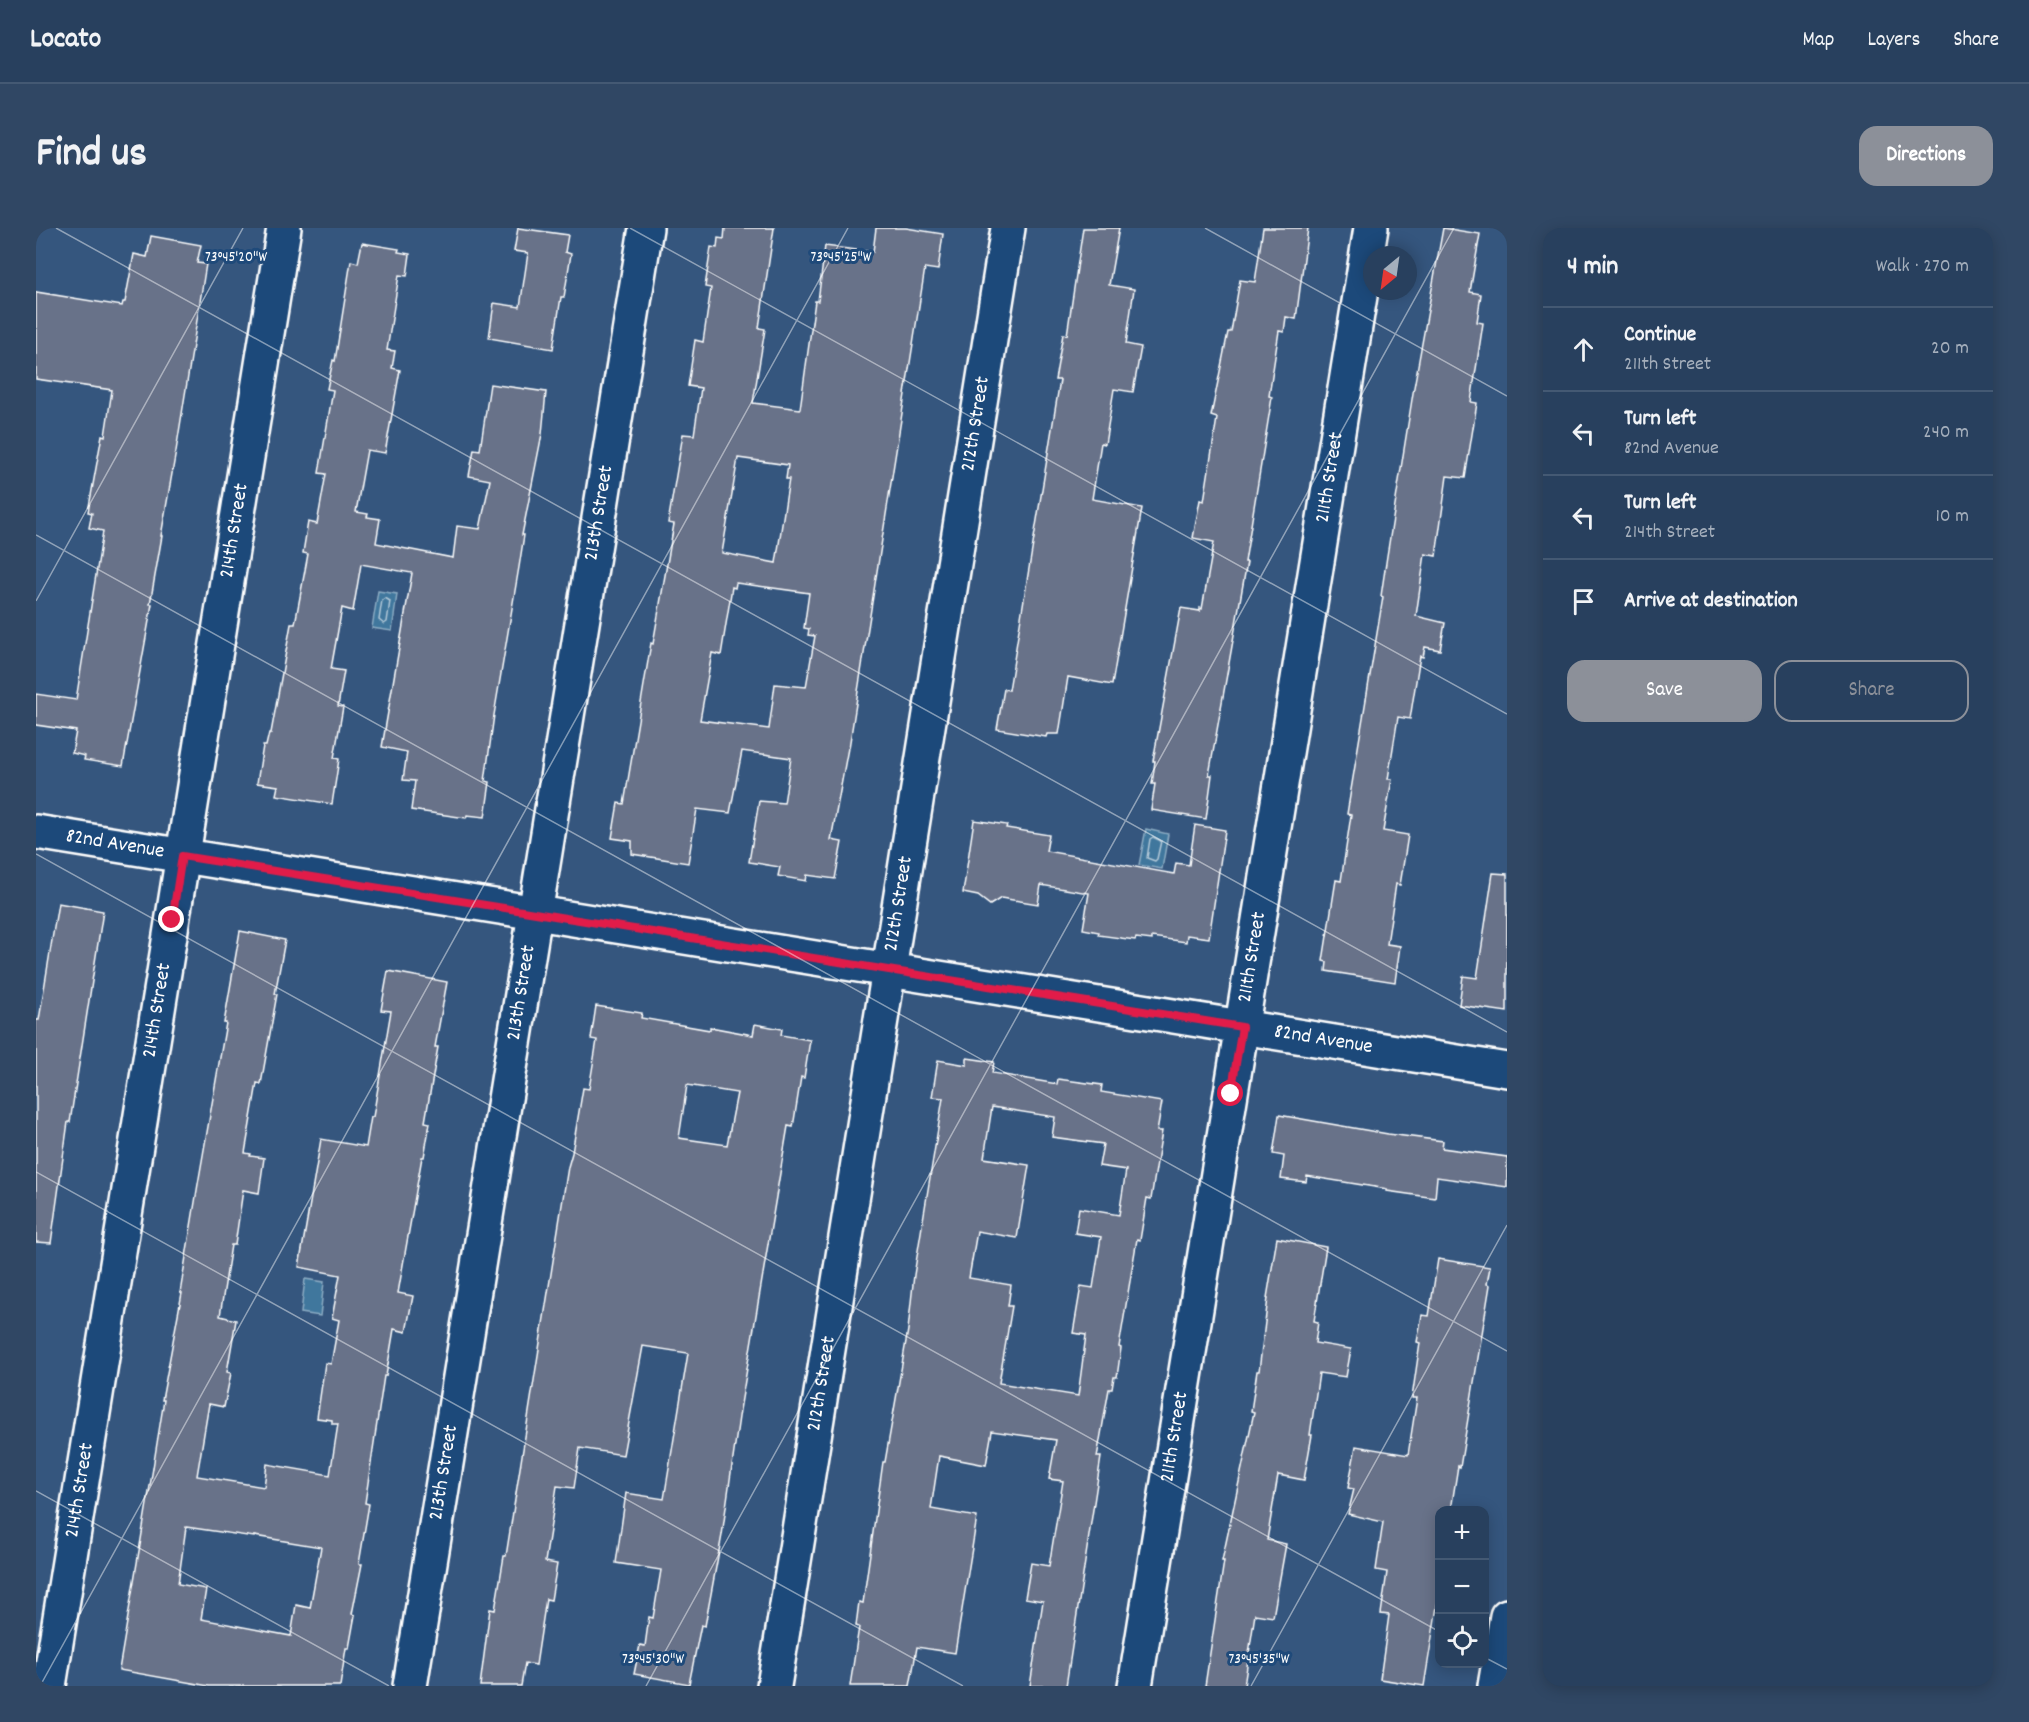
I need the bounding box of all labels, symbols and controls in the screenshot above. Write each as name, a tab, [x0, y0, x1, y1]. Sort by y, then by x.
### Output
text: Locato	[30, 21, 101, 61]
text: Map	[1803, 26, 1834, 56]
text: Layers	[1867, 26, 1920, 56]
text: Share	[1953, 26, 1999, 56]
text: Find us	[36, 126, 147, 186]
button: Directions	[1859, 126, 1993, 186]
north arrow	[1363, 246, 1417, 300]
text: 73°45'20"W	[205, 247, 267, 269]
text: 73°45'25"W	[811, 247, 872, 269]
text: 4 min	[1567, 249, 1618, 286]
text: Walk · 270 m	[1876, 253, 1969, 281]
text: Continue	[1624, 320, 1696, 351]
icon: ahead	[1567, 333, 1600, 366]
text: 20 m	[1931, 335, 1969, 363]
text: 211th Street	[1624, 351, 1711, 379]
street label: 212th Street	[954, 374, 999, 474]
text: Turn left	[1624, 404, 1696, 435]
icon: left	[1567, 417, 1600, 450]
text: 240 m	[1923, 419, 1969, 447]
street label: 211th Street	[1308, 430, 1353, 525]
text: 82nd Avenue	[1624, 435, 1719, 463]
street label: 213th Street	[577, 463, 622, 563]
street label: 214th Street	[213, 481, 258, 581]
text: Turn left	[1624, 488, 1696, 519]
icon: left	[1567, 501, 1600, 534]
text: 10 m	[1935, 503, 1969, 531]
text: 214th Street	[1624, 519, 1715, 547]
icon: arrive	[1567, 585, 1600, 618]
text: Arrive at destination	[1624, 586, 1798, 617]
button: Save	[1567, 660, 1762, 722]
button: Share	[1774, 660, 1969, 722]
street label: 82nd Avenue	[63, 822, 166, 868]
street label: 212th Street	[877, 854, 922, 954]
route end	[158, 906, 184, 932]
street label: 211th Street	[1231, 910, 1275, 1005]
street label: 213th Street	[500, 943, 545, 1043]
street label: 214th Street	[135, 961, 180, 1060]
street label: 82nd Avenue	[1272, 1018, 1375, 1063]
route start	[1217, 1080, 1243, 1106]
street label: 212th Street	[800, 1334, 845, 1434]
street label: 211th Street	[1153, 1389, 1197, 1485]
street label: 213th Street	[422, 1423, 467, 1523]
street label: 214th Street	[58, 1441, 103, 1540]
map controls	[1435, 1506, 1489, 1668]
button: +	[1435, 1506, 1489, 1560]
button: −	[1435, 1560, 1489, 1614]
button: locate	[1435, 1614, 1489, 1668]
text: 73°45'30"W	[622, 1649, 684, 1671]
text: 73°45'35"W	[1229, 1649, 1290, 1671]

